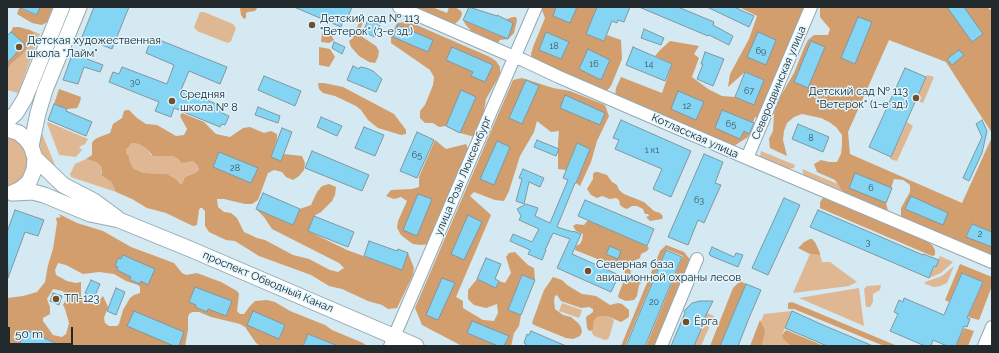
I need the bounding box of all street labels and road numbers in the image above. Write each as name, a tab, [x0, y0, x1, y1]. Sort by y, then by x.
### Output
street label: Северодвинская улица	[749, 24, 809, 142]
street label: Котласская улица	[649, 111, 741, 161]
street label: улица Розы Люксембург	[432, 114, 494, 238]
street label: проспект Обводный Канал	[201, 248, 335, 316]

